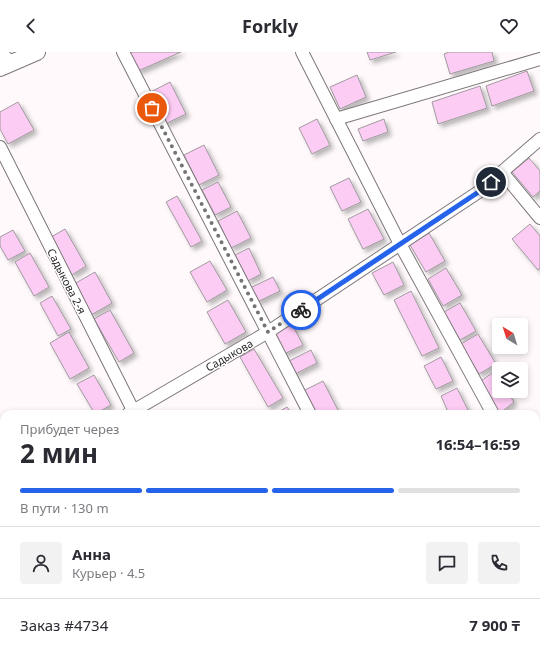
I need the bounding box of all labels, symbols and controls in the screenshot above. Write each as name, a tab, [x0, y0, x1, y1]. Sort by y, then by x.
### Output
text: Forkly	[242, 14, 298, 38]
icon: back	[20, 15, 42, 37]
icon: heart	[498, 15, 520, 37]
pin	[135, 91, 169, 125]
icon: bag	[141, 97, 163, 119]
pin	[474, 165, 508, 199]
icon: home	[480, 171, 502, 193]
street label: Садыкова 2-я	[44, 246, 90, 316]
courier	[281, 290, 321, 330]
icon: bike	[290, 299, 312, 321]
north arrow	[492, 318, 528, 354]
map controls	[492, 318, 528, 398]
street label: Садыкова	[202, 335, 256, 375]
button: layers	[492, 362, 528, 398]
text: Прибудет через	[20, 420, 119, 438]
text: 16:54–16:59	[435, 434, 520, 454]
text: 2 мин	[20, 435, 98, 471]
text: В пути · 130 m	[20, 499, 109, 517]
button: person	[20, 542, 62, 584]
button: chat	[426, 542, 468, 584]
button: phone	[478, 542, 520, 584]
text: Анна	[72, 544, 111, 564]
text: Курьер · 4.5	[72, 564, 145, 582]
text: Заказ #4734	[20, 615, 108, 635]
text: 7 900 ₸	[469, 615, 520, 635]

